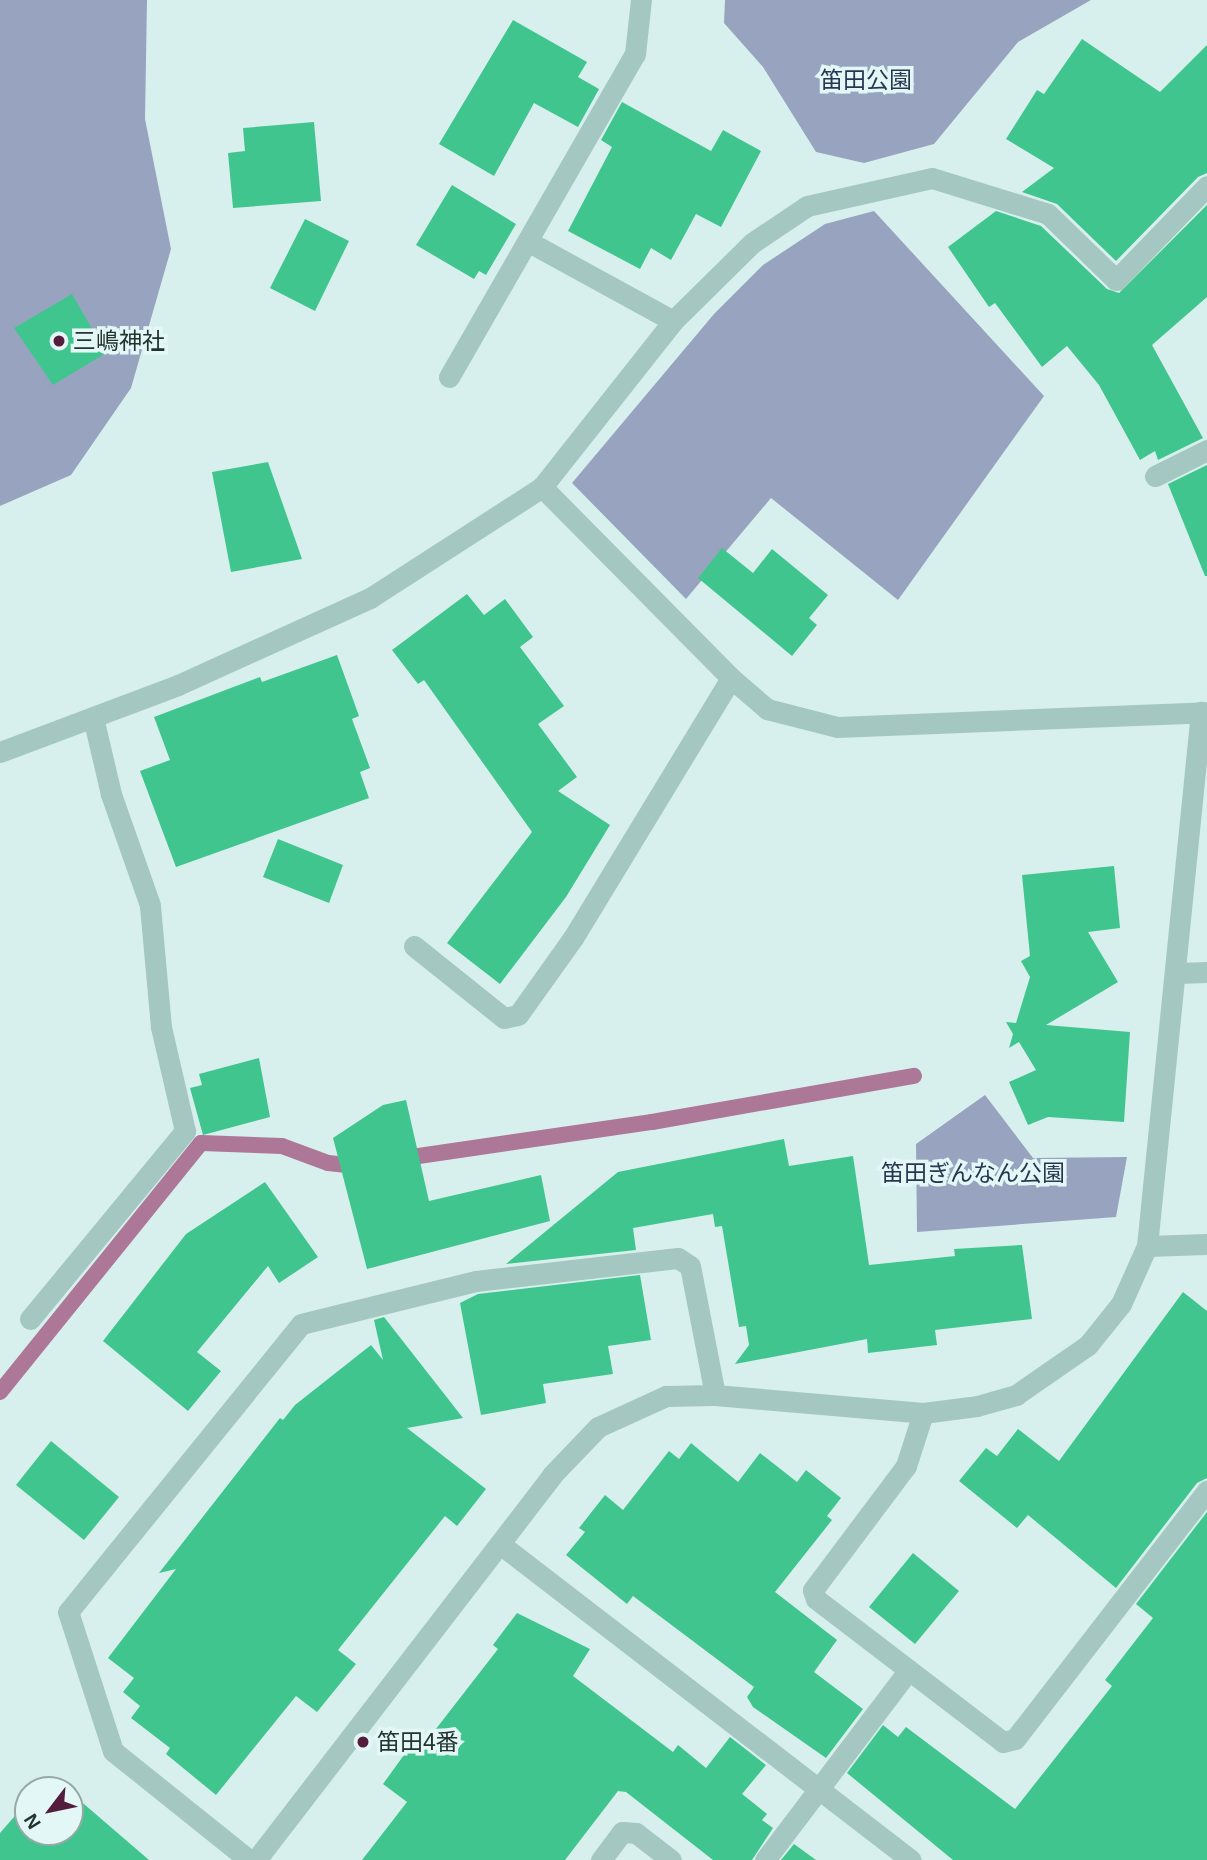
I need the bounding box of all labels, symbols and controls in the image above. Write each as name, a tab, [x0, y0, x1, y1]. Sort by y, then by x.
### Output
park label: 笛田公園	[820, 66, 912, 94]
place label: 三嶋神社	[73, 327, 165, 355]
marker: 三嶋神社	[51, 333, 67, 349]
park label: 笛田ぎんなん公園	[881, 1159, 1065, 1187]
place label: 笛田4番	[377, 1728, 459, 1756]
marker: 笛田4番	[355, 1734, 371, 1750]
north arrow	[14, 1776, 84, 1846]
text: N	[20, 1810, 45, 1833]

